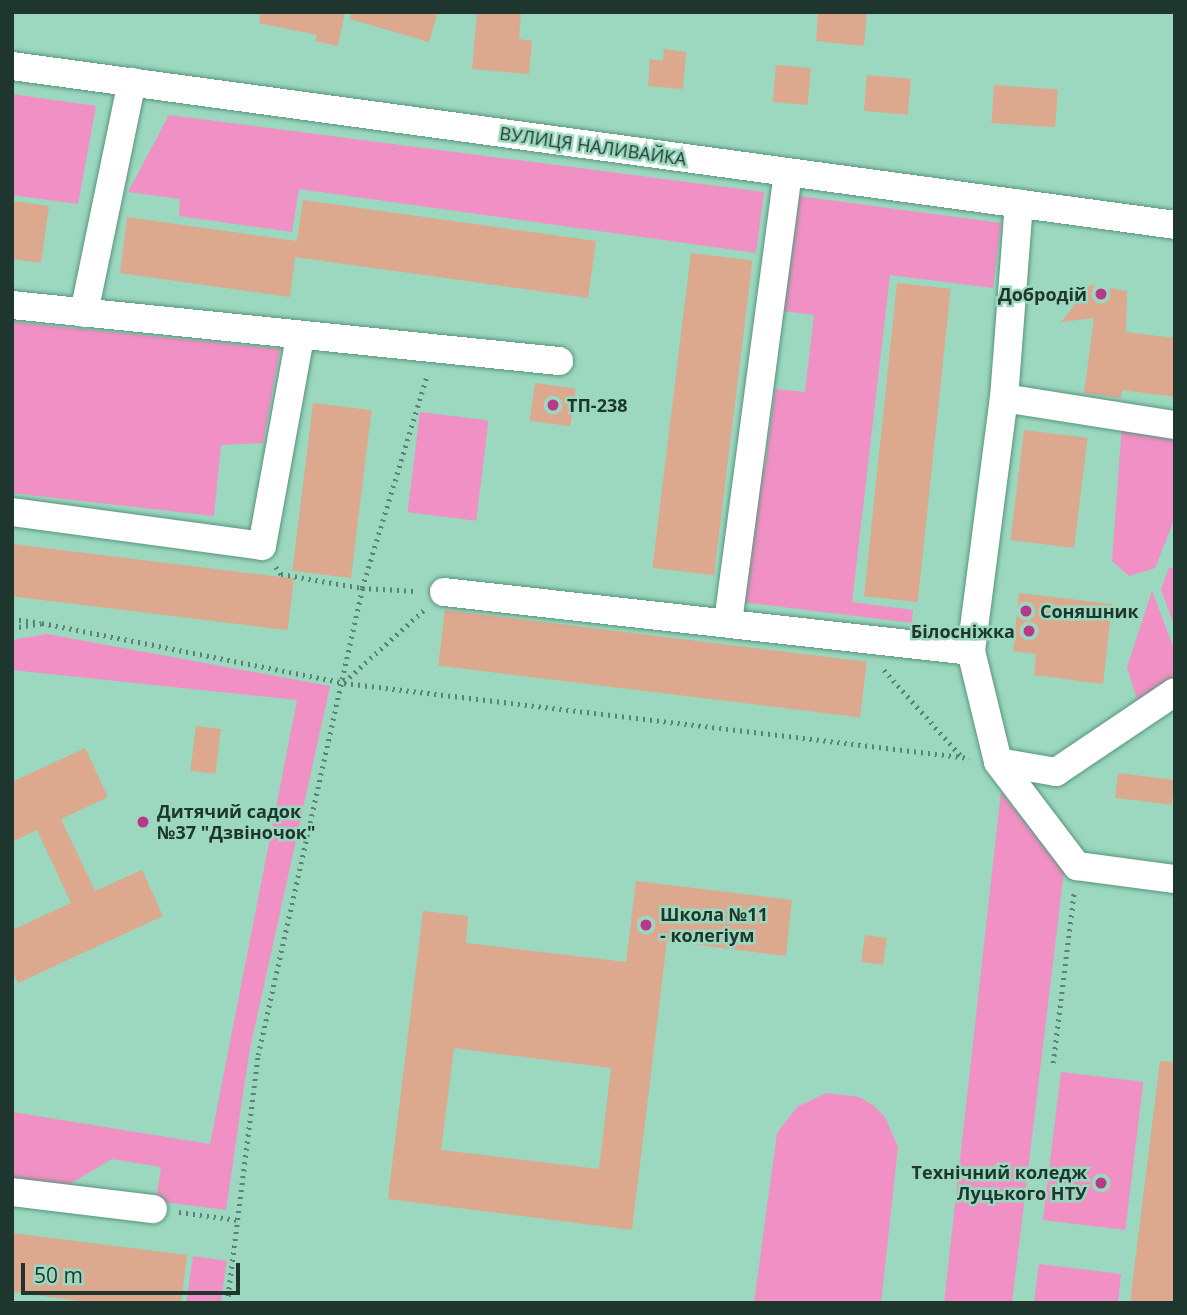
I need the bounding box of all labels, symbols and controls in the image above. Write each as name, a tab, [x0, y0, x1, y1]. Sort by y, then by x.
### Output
street label: ВУЛИЦЯ НАЛИВАЙКА	[498, 122, 688, 170]
place label: Добродій	[998, 283, 1087, 305]
marker: Добродій	[1093, 286, 1109, 302]
place label: ТП-238	[567, 394, 628, 416]
marker: ТП-238	[545, 397, 561, 413]
place label: Соняшник	[1040, 600, 1139, 622]
marker: Соняшник	[1018, 603, 1034, 619]
place label: Білосніжка	[911, 620, 1015, 642]
marker: Білосніжка	[1021, 623, 1037, 639]
place label: Дитячий садок №37 "Дзвіночок"	[157, 801, 315, 844]
marker: Дитячий садок №37 "Дзвіночок"	[135, 814, 151, 830]
place label: Школа №11 - колегіум	[660, 904, 768, 946]
marker: Школа №11 - колегіум	[638, 917, 654, 933]
place label: Технічний коледж Луцького НТУ	[912, 1162, 1087, 1204]
marker: Технічний коледж Луцького НТУ	[1093, 1175, 1109, 1191]
scale bar	[24, 1248, 243, 1292]
text: 50 m	[34, 1261, 83, 1289]

